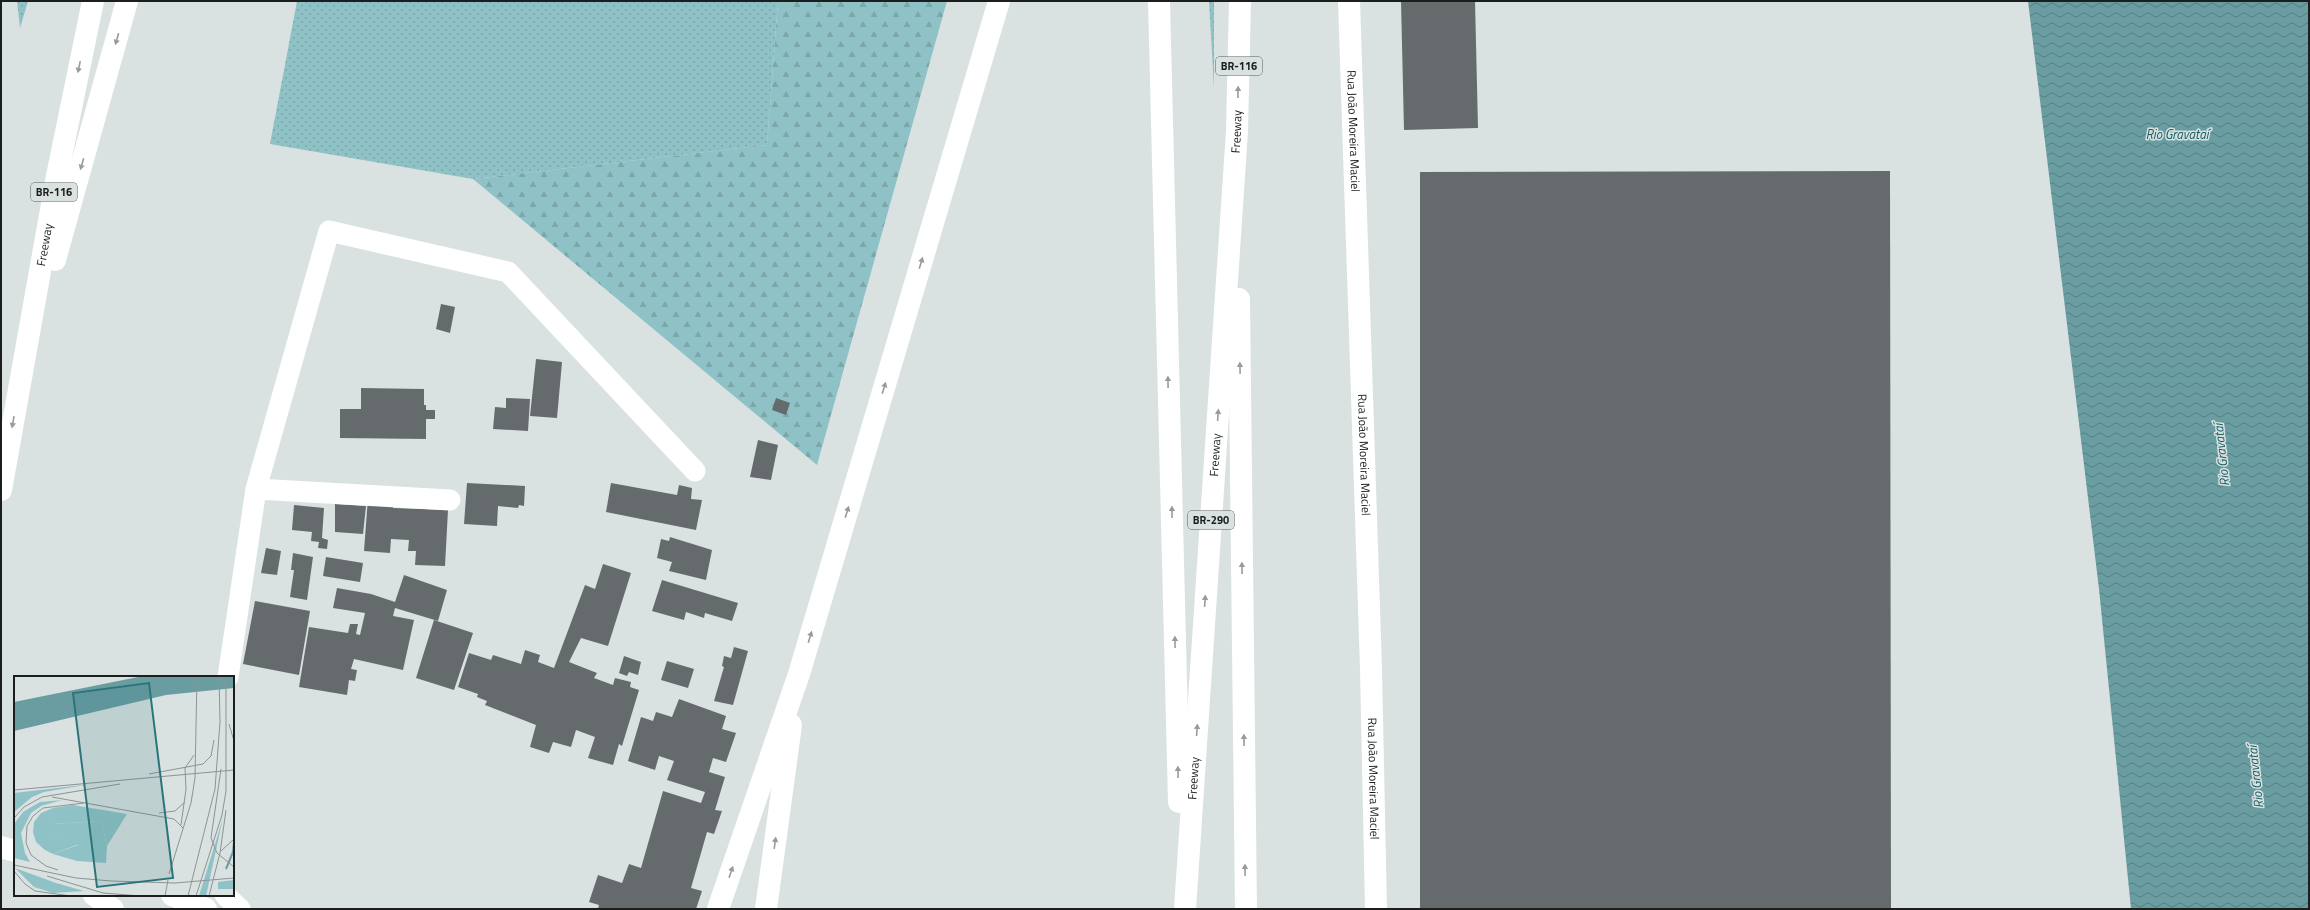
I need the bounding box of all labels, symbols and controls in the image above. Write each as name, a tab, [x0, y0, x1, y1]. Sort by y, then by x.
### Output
one-way arrow	[114, 33, 120, 45]
road number: BR-116	[1216, 57, 1262, 75]
one-way arrow	[76, 61, 82, 73]
street label: Rua João Moreira Maciel	[1342, 70, 1365, 192]
one-way arrow	[1235, 85, 1241, 98]
street label: Freeway	[1226, 110, 1246, 154]
water label: Rio Gravataí	[2146, 124, 2212, 144]
one-way arrow	[79, 158, 85, 170]
road number: BR-116	[31, 183, 77, 201]
street label: Freeway	[31, 222, 57, 268]
one-way arrow	[918, 257, 924, 269]
one-way arrow	[1237, 361, 1243, 374]
one-way arrow	[1165, 376, 1172, 388]
one-way arrow	[881, 381, 887, 393]
street label: Rua João Moreira Maciel	[1353, 393, 1376, 516]
one-way arrow	[1215, 408, 1221, 421]
one-way arrow	[10, 416, 16, 428]
water label: Rio Gravataí	[2207, 419, 2234, 487]
street label: Freeway	[1204, 433, 1226, 477]
one-way arrow	[1169, 505, 1175, 518]
one-way arrow	[844, 506, 850, 518]
road number: BR-290	[1188, 511, 1234, 529]
one-way arrow	[1239, 561, 1245, 574]
one-way arrow	[1202, 595, 1209, 607]
one-way arrow	[807, 630, 813, 642]
one-way arrow	[1172, 635, 1178, 648]
inset map	[14, 676, 234, 896]
street label: Rua João Moreira Maciel	[1363, 717, 1385, 840]
one-way arrow	[1193, 724, 1200, 736]
one-way arrow	[1241, 733, 1247, 746]
water label: Rio Gravataí	[2241, 741, 2268, 809]
street label: Freeway	[1182, 756, 1204, 800]
one-way arrow	[1175, 766, 1182, 778]
one-way arrow	[772, 837, 778, 849]
one-way arrow	[1242, 864, 1249, 876]
one-way arrow	[728, 866, 734, 878]

